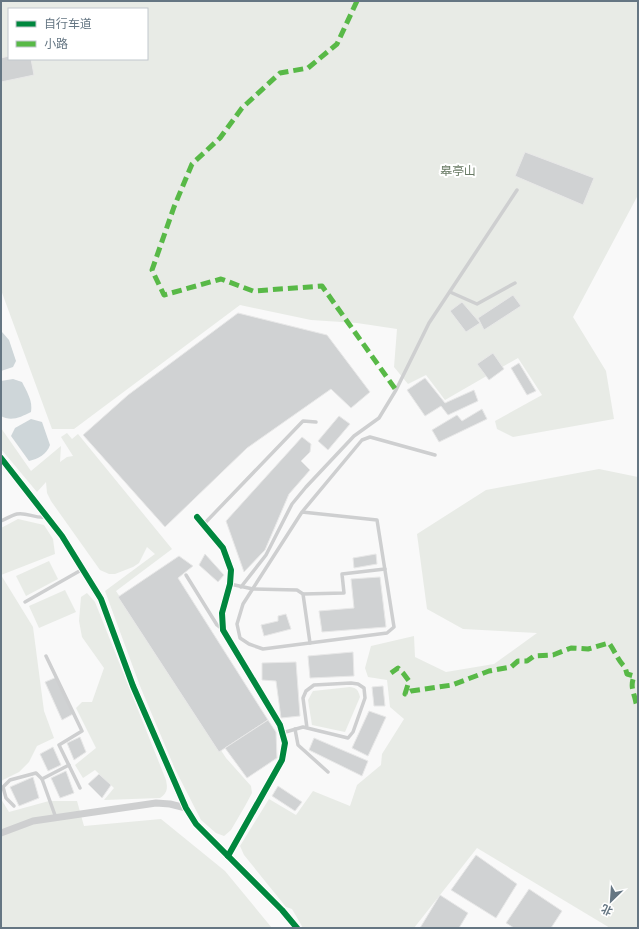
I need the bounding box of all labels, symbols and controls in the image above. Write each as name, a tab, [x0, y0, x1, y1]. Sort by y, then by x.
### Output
legend	[8, 8, 148, 60]
text: 自行车道	[44, 15, 92, 32]
text: 小路	[44, 35, 68, 52]
park label: 皋亭山	[440, 162, 476, 179]
north arrow	[591, 881, 631, 921]
text: 北	[598, 901, 615, 920]

